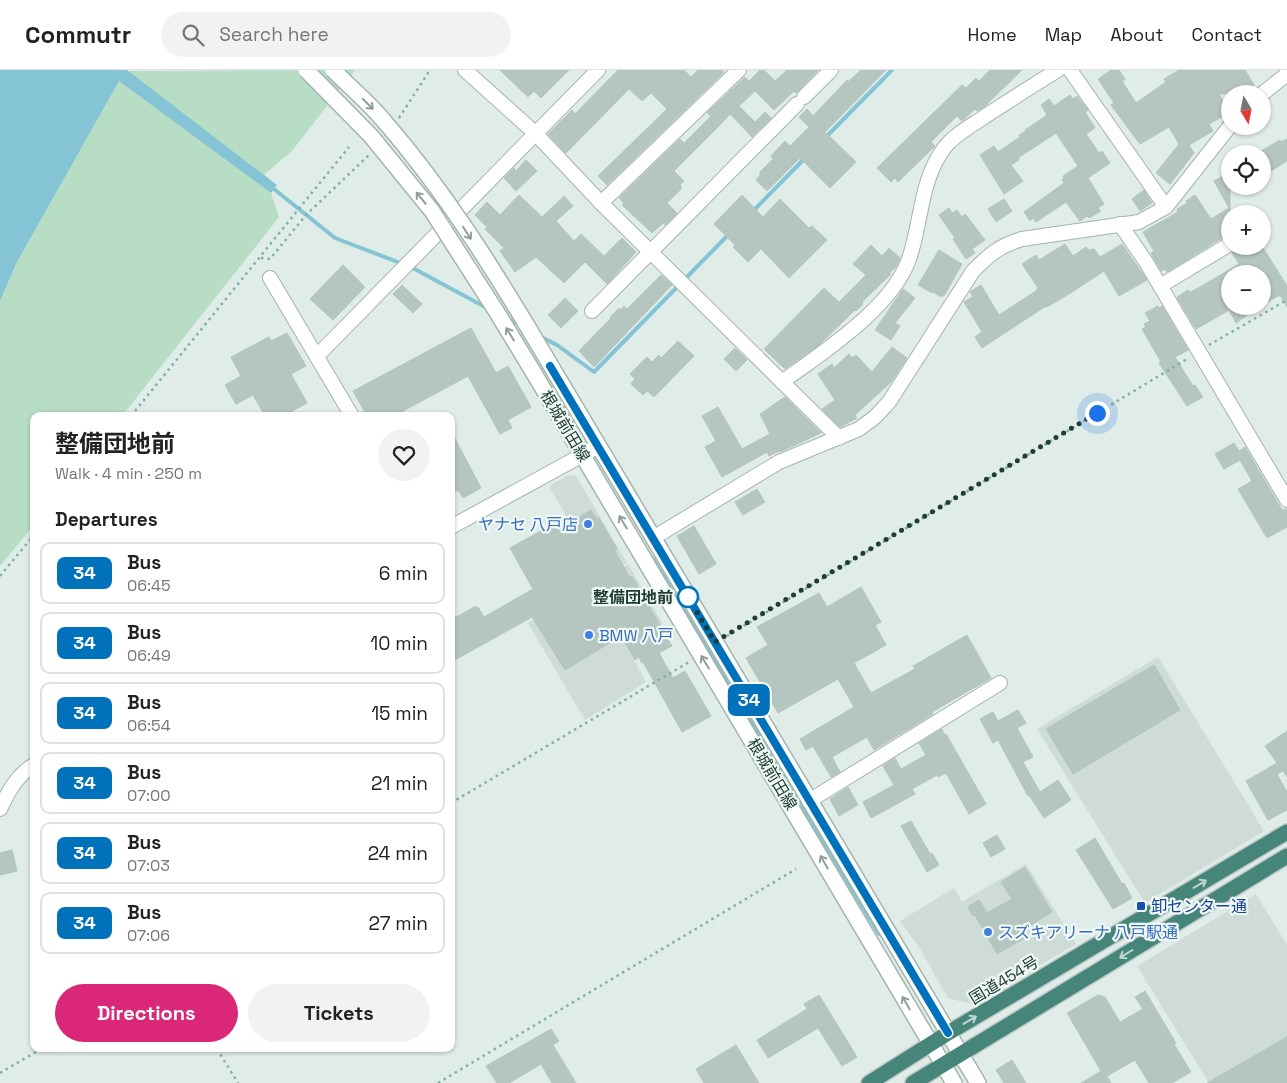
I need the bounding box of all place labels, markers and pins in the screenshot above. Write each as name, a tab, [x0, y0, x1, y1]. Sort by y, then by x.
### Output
place label: ヤナセ 八戸店	[478, 514, 578, 535]
marker: ヤナセ 八戸店	[582, 518, 594, 530]
marker: 整備団地前	[677, 586, 699, 608]
place label: 整備団地前	[593, 587, 673, 608]
place label: BMW 八戸	[599, 625, 673, 646]
marker: BMW 八戸	[583, 629, 595, 641]
place label: 卸センター通	[1151, 896, 1247, 917]
marker: 卸センター通	[1135, 900, 1147, 912]
place label: スズキアリーナ 八戸駅通	[998, 922, 1178, 943]
marker: スズキアリーナ 八戸駅通	[982, 926, 994, 938]

